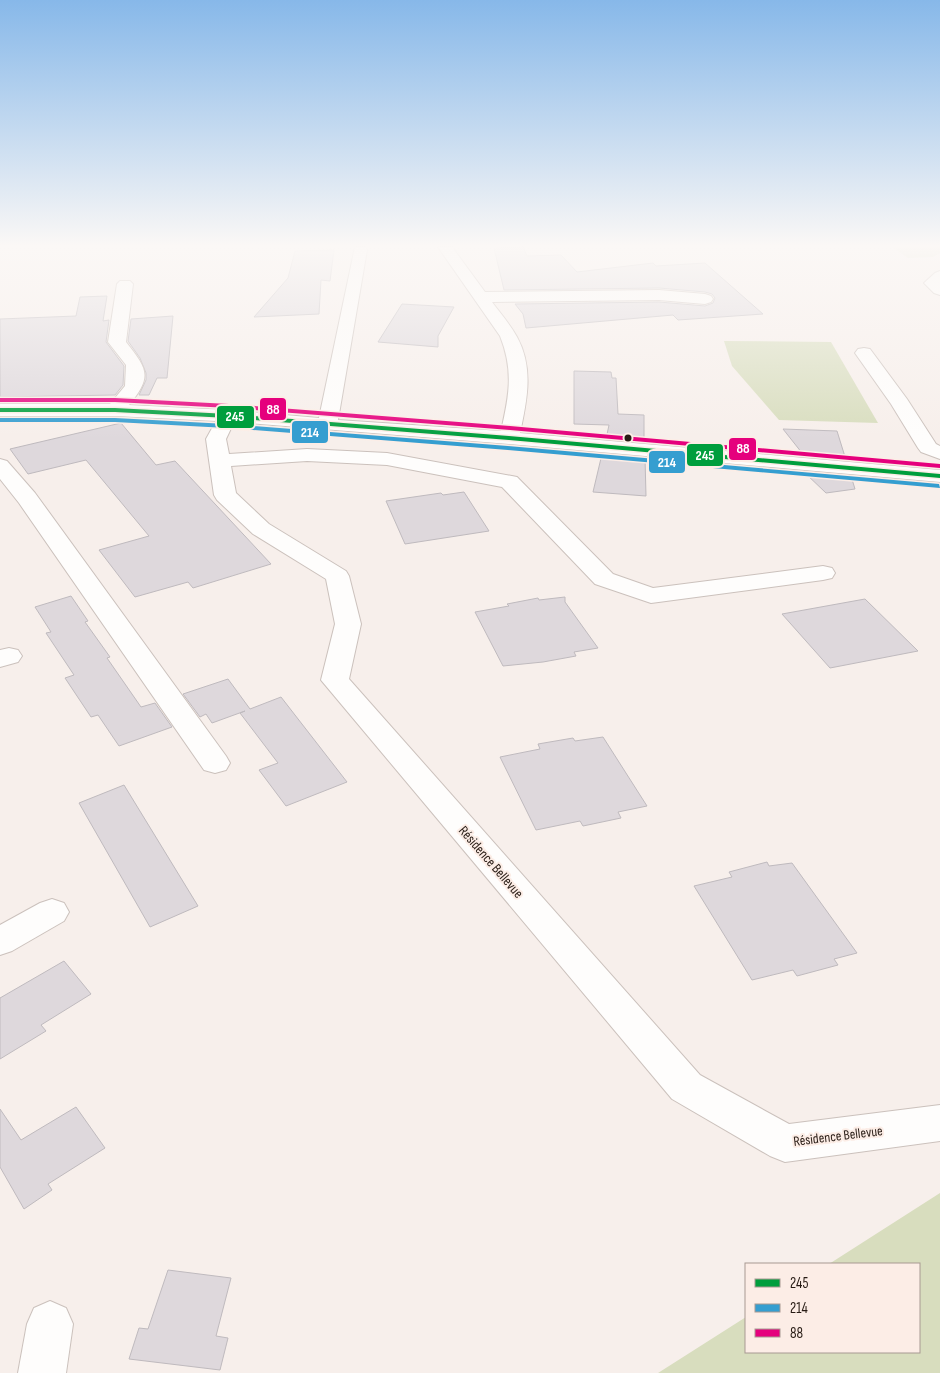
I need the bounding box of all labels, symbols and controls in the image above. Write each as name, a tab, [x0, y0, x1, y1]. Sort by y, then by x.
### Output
line badge: 88	[259, 397, 287, 421]
text: 88	[266, 401, 280, 418]
line badge: 245	[216, 405, 255, 429]
text: 245	[226, 408, 244, 425]
line badge: 214	[291, 420, 329, 444]
text: 214	[301, 424, 320, 441]
unlabelled marker	[623, 433, 633, 443]
line badge: 88	[728, 437, 757, 461]
text: 88	[736, 440, 750, 457]
line badge: 245	[686, 443, 724, 467]
text: 245	[696, 447, 714, 464]
line badge: 214	[648, 450, 686, 474]
text: 214	[658, 454, 677, 471]
street label: Résidence Bellevue	[455, 822, 527, 902]
street label: Résidence Bellevue	[792, 1122, 884, 1150]
legend	[745, 1263, 920, 1353]
text: 245	[790, 1274, 808, 1293]
text: 214	[790, 1299, 808, 1318]
text: 88	[790, 1324, 803, 1343]

